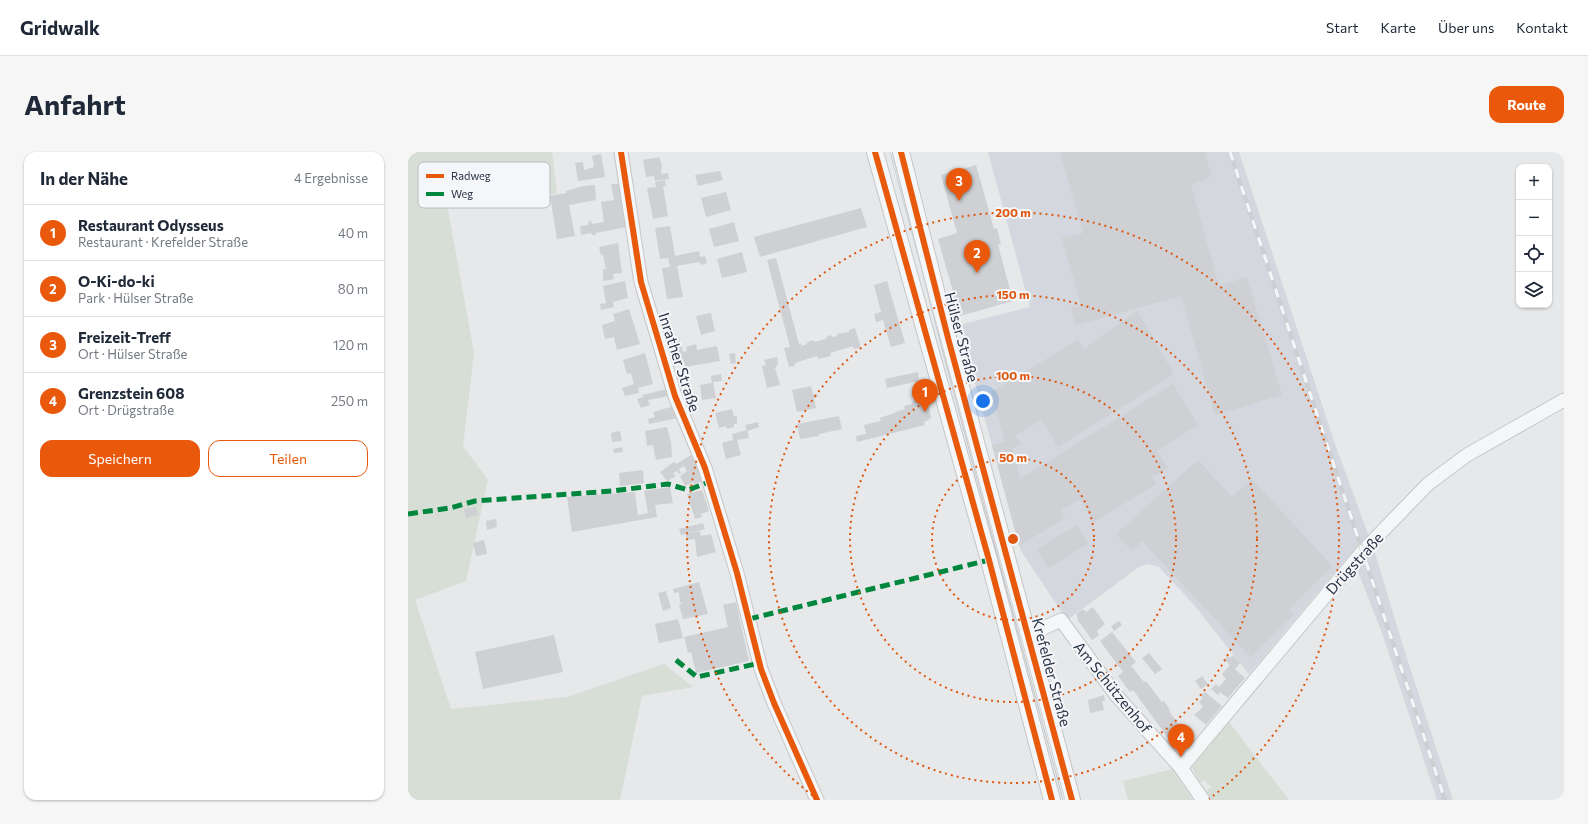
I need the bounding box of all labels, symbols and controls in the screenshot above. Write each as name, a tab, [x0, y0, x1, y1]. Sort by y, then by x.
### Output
text: Gridwalk	[20, 16, 100, 39]
text: Start	[1326, 19, 1359, 36]
text: Karte	[1381, 19, 1416, 36]
text: Über uns	[1438, 19, 1494, 36]
text: Kontakt	[1516, 19, 1568, 36]
button: Route	[1489, 86, 1564, 123]
text: Anfahrt	[24, 87, 126, 121]
legend	[418, 162, 550, 208]
map controls	[1516, 164, 1552, 308]
button: +	[1516, 164, 1552, 200]
text: In der Nähe	[40, 168, 128, 189]
pin: 3	[946, 168, 972, 201]
text: Radweg	[451, 169, 491, 182]
text: 4 Ergebnisse	[294, 170, 368, 186]
text: Weg	[451, 187, 473, 200]
button: −	[1516, 200, 1552, 236]
text: 200 m	[995, 205, 1031, 219]
text: Restaurant Odysseus	[78, 216, 224, 234]
text: 1	[50, 225, 56, 241]
text: 40 m	[338, 225, 368, 241]
text: Restaurant · Krefelder Straße	[78, 234, 248, 250]
button: locate	[1516, 236, 1552, 272]
pin: 2	[964, 240, 990, 273]
text: O-Ki-do-ki	[78, 272, 155, 290]
button: layers	[1516, 272, 1552, 308]
text: 2	[49, 281, 57, 297]
text: 80 m	[338, 281, 368, 297]
text: 150 m	[996, 287, 1030, 301]
text: Park · Hülser Straße	[78, 290, 193, 306]
street label: Hülser Straße	[941, 290, 983, 384]
street label: Inrather Straße	[655, 310, 705, 414]
text: Freizeit-Treff	[78, 328, 171, 346]
text: 3	[49, 337, 57, 353]
text: 120 m	[333, 337, 368, 353]
text: Ort · Hülser Straße	[78, 346, 187, 362]
text: 100 m	[996, 368, 1030, 382]
pin: 1	[912, 379, 938, 412]
text: Grenzstein 608	[78, 384, 185, 402]
your location	[973, 391, 993, 411]
text: 4	[49, 393, 57, 409]
text: 250 m	[331, 393, 368, 409]
text: Ort · Drügstraße	[78, 402, 174, 418]
button: Speichern	[40, 440, 200, 477]
button: Teilen	[208, 440, 368, 477]
text: 50 m	[999, 450, 1027, 464]
street label: Drügstraße	[1321, 528, 1387, 598]
centre of rings	[1006, 532, 1020, 546]
street label: Krefelder Straße	[1029, 616, 1075, 728]
street label: Am Schützenhof	[1070, 637, 1156, 737]
pin: 4	[1168, 724, 1194, 757]

